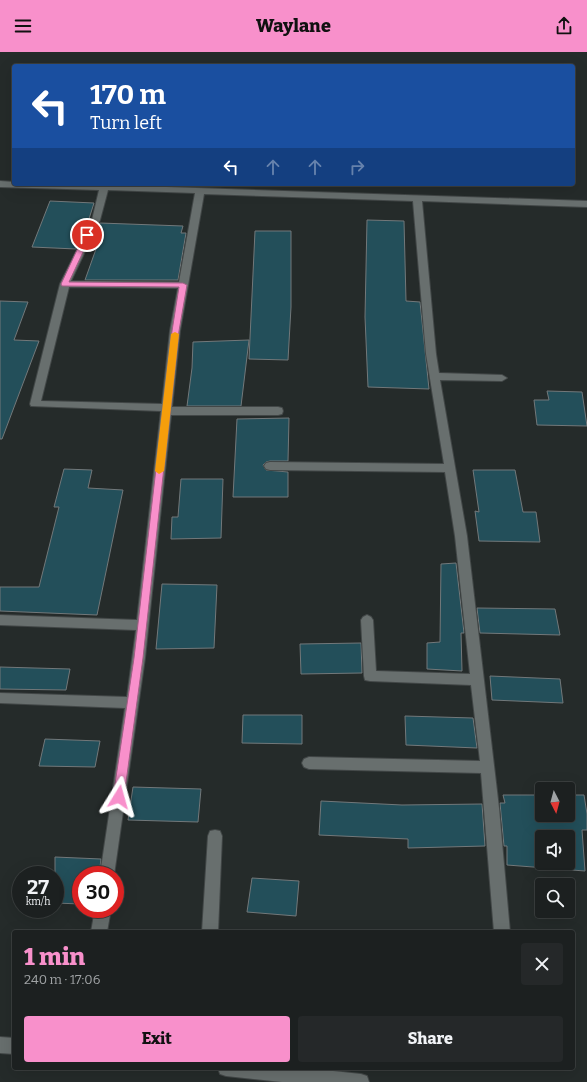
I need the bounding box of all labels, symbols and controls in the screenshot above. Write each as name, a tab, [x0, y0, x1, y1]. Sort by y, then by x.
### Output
icon: menu	[12, 15, 34, 37]
text: Waylane	[256, 15, 331, 37]
icon: share	[553, 15, 575, 37]
text: 170 m	[90, 78, 166, 111]
icon: left	[24, 80, 76, 132]
text: Turn left	[90, 112, 162, 134]
icon: left	[220, 156, 242, 178]
icon: ahead	[262, 156, 284, 178]
icon: ahead	[304, 156, 326, 178]
icon: right	[346, 156, 368, 178]
pin	[70, 218, 104, 252]
icon: arrive	[76, 224, 98, 246]
position arrow	[98, 776, 140, 818]
north arrow	[535, 782, 575, 822]
map controls	[535, 782, 575, 918]
button: sound	[535, 830, 575, 870]
speed limit sign: 30	[72, 866, 124, 918]
text: 27	[27, 875, 49, 899]
button: search	[535, 878, 575, 918]
text: km/h	[26, 896, 50, 908]
text: 1 min	[24, 943, 85, 971]
button: close	[521, 943, 563, 985]
text: 240 m · 17:06	[24, 972, 100, 987]
button: Exit	[24, 1016, 290, 1062]
button: Share	[298, 1016, 563, 1062]

